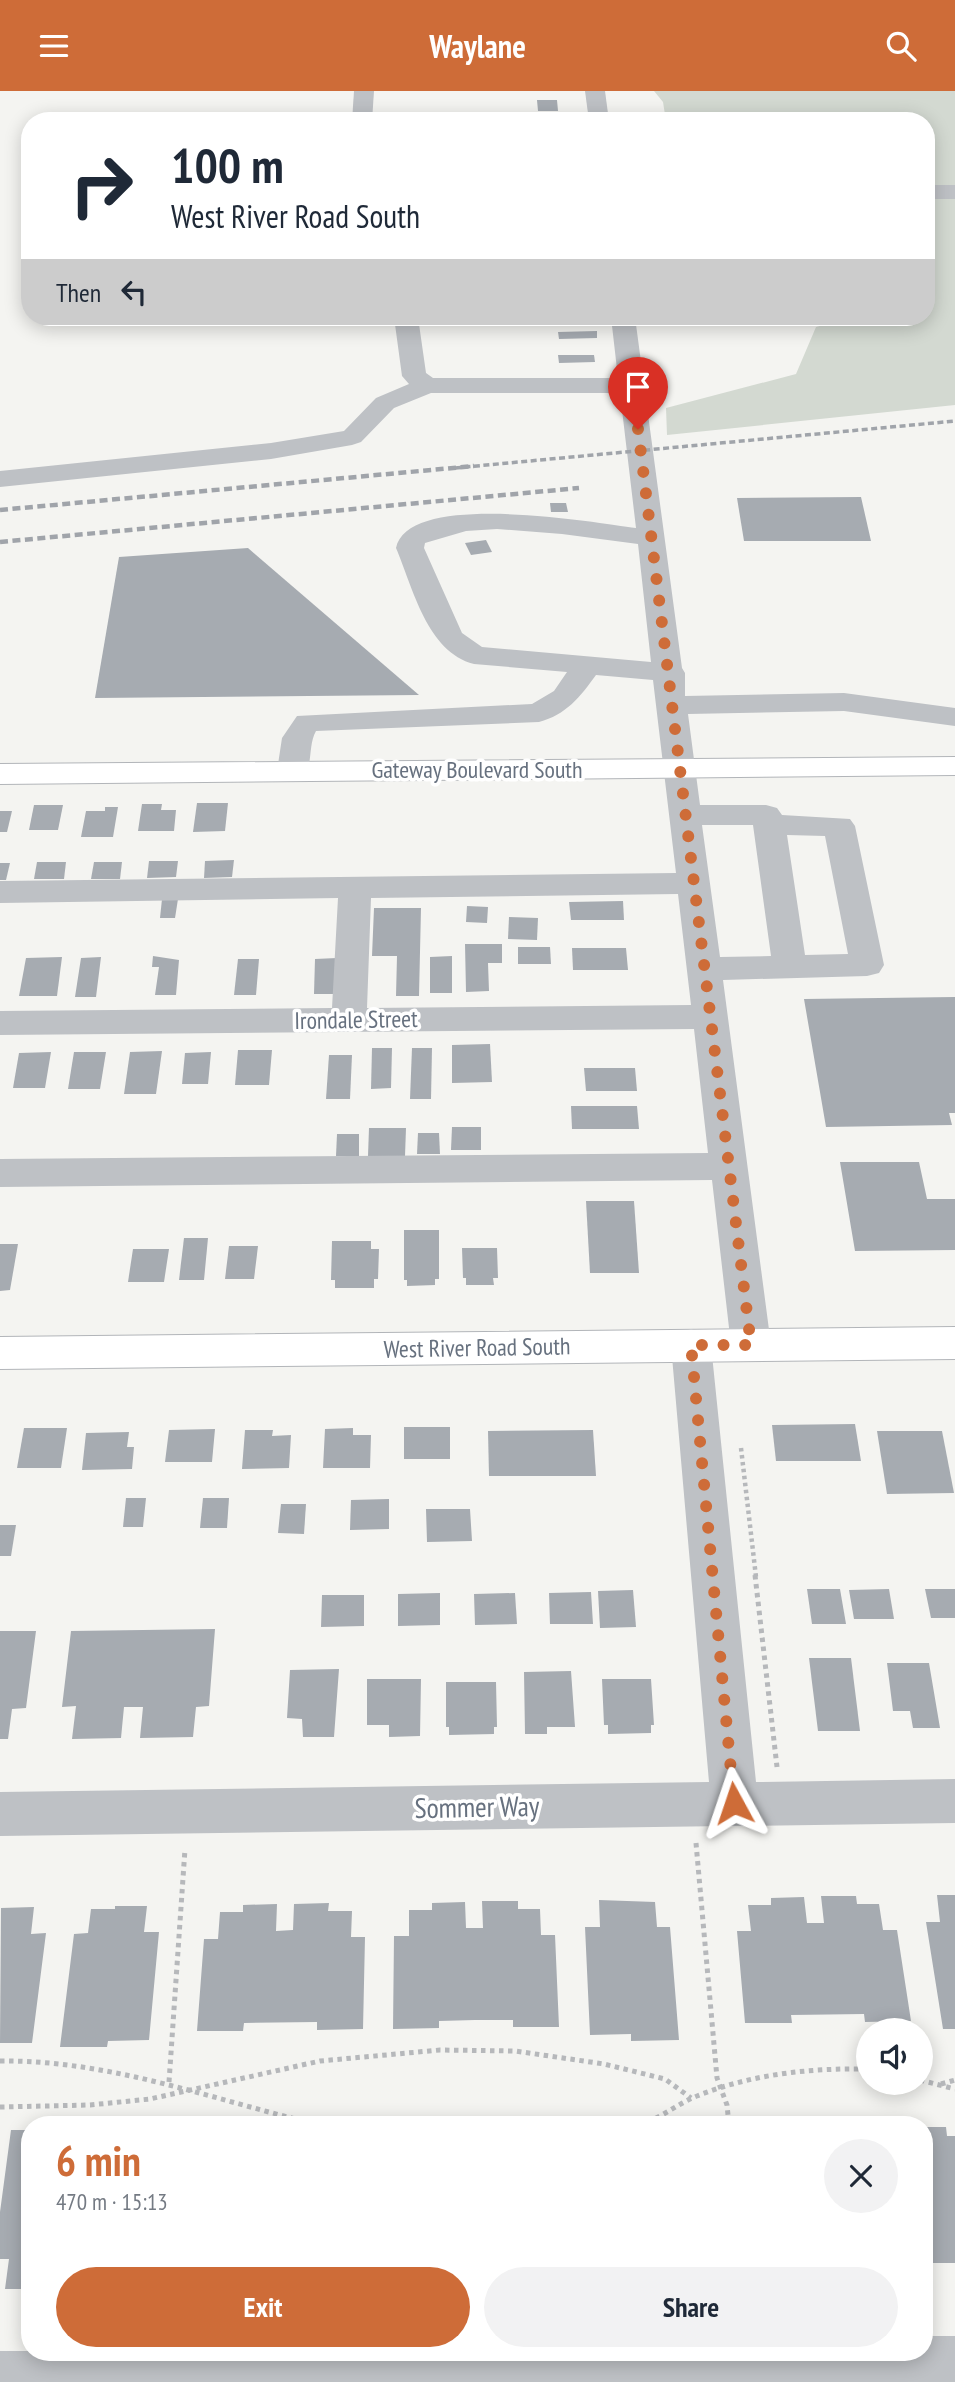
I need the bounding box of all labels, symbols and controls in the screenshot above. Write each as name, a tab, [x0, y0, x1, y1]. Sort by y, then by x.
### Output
text: Waylane	[429, 25, 526, 67]
icon: menu	[35, 27, 73, 65]
icon: search	[882, 27, 920, 65]
text: 100 m	[171, 133, 284, 197]
icon: right	[56, 140, 147, 231]
text: West River Road South	[171, 195, 420, 237]
icon: left	[115, 273, 153, 311]
text: Then	[56, 276, 101, 309]
pin	[608, 357, 668, 429]
icon: arrive	[619, 368, 657, 406]
street label: Gateway Boulevard South	[371, 754, 583, 785]
street label: Irondale Street	[294, 1003, 418, 1036]
street label: West River Road South	[383, 1330, 571, 1365]
position arrow	[697, 1766, 771, 1840]
street label: Sommer Way	[414, 1787, 540, 1826]
map controls	[856, 2018, 933, 2095]
button: sound	[856, 2018, 933, 2095]
text: 6 min	[56, 2133, 141, 2188]
button: close	[824, 2139, 898, 2213]
text: 470 m · 15:13	[56, 2187, 168, 2216]
button: Exit	[56, 2267, 470, 2347]
button: Share	[484, 2267, 898, 2347]

